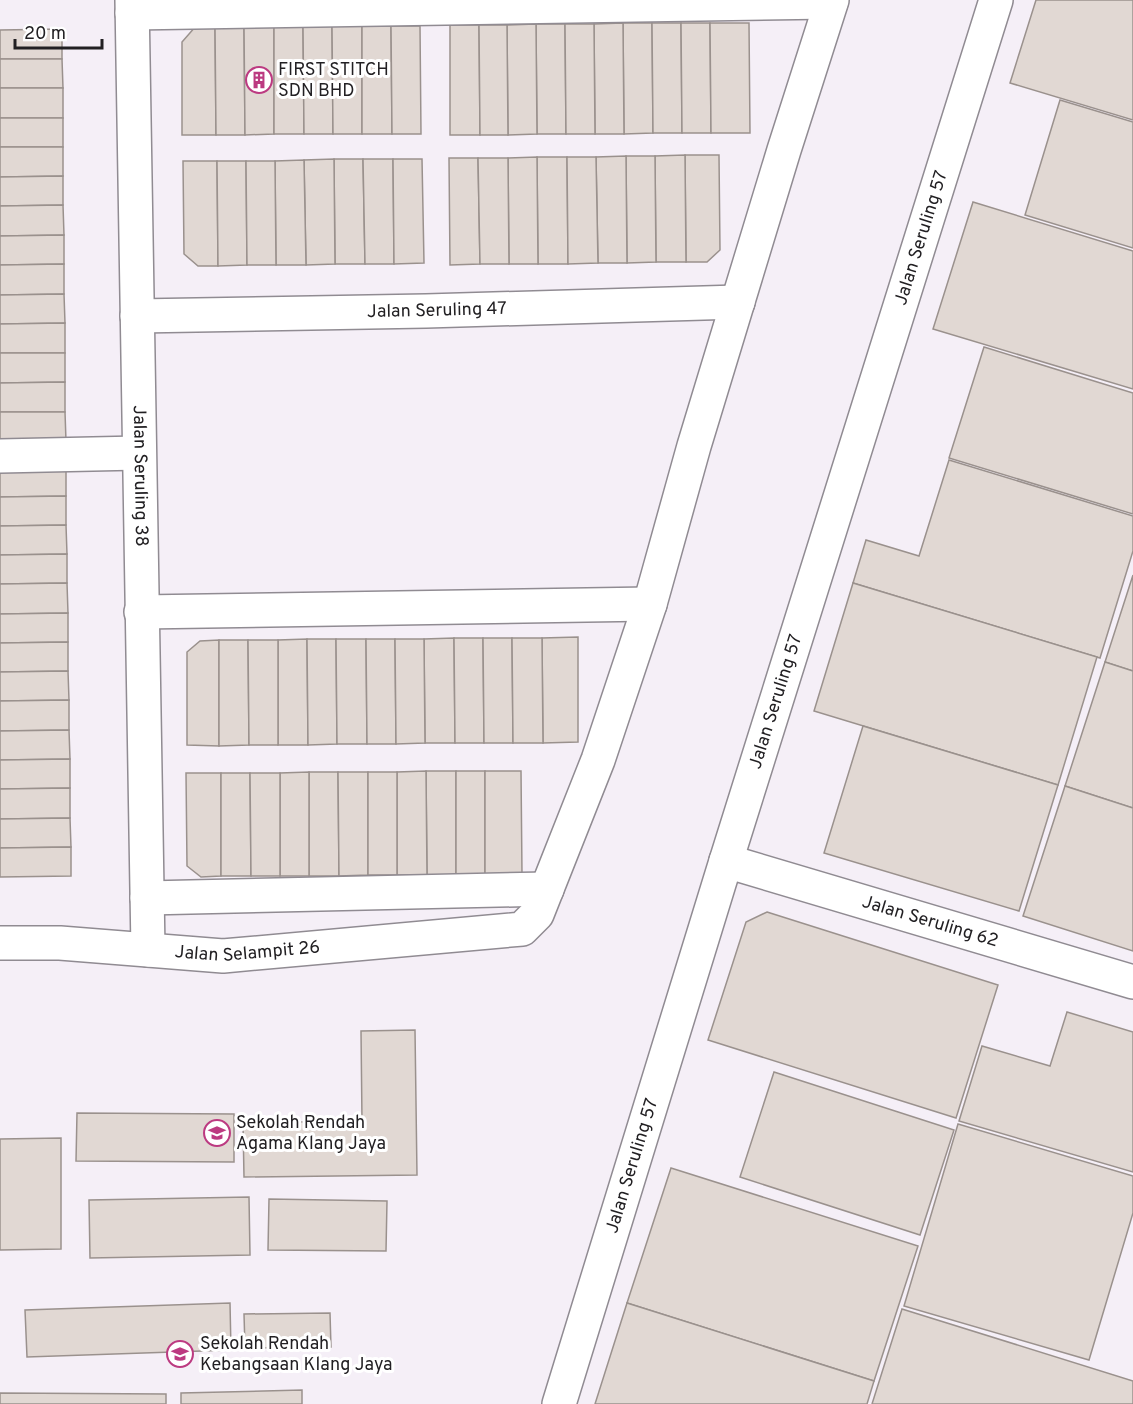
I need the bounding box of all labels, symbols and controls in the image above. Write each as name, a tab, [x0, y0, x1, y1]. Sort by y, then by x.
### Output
scale bar	[15, 12, 102, 50]
text: 20 m	[24, 23, 66, 46]
place label: FIRST STITCH SDN BHD	[278, 59, 389, 103]
building icon: FIRST STITCH SDN BHD	[244, 65, 274, 95]
street label: Jalan Seruling 57	[889, 168, 953, 308]
street label: Jalan Seruling 47	[367, 297, 507, 324]
street label: Jalan Seruling 38	[127, 405, 153, 547]
street label: Jalan Seruling 57	[744, 632, 808, 772]
street label: Jalan Seruling 62	[859, 891, 1001, 953]
street label: Jalan Selampit 26	[174, 936, 321, 967]
street label: Jalan Seruling 57	[601, 1096, 664, 1236]
place label: Sekolah Rendah Agama Klang Jaya	[236, 1112, 386, 1156]
school or university icon: Sekolah Rendah Agama Klang Jaya	[202, 1118, 232, 1148]
place label: Sekolah Rendah Kebangsaan Klang Jaya	[200, 1333, 393, 1377]
school or university icon: Sekolah Rendah Kebangsaan Klang Jaya	[165, 1339, 195, 1369]

